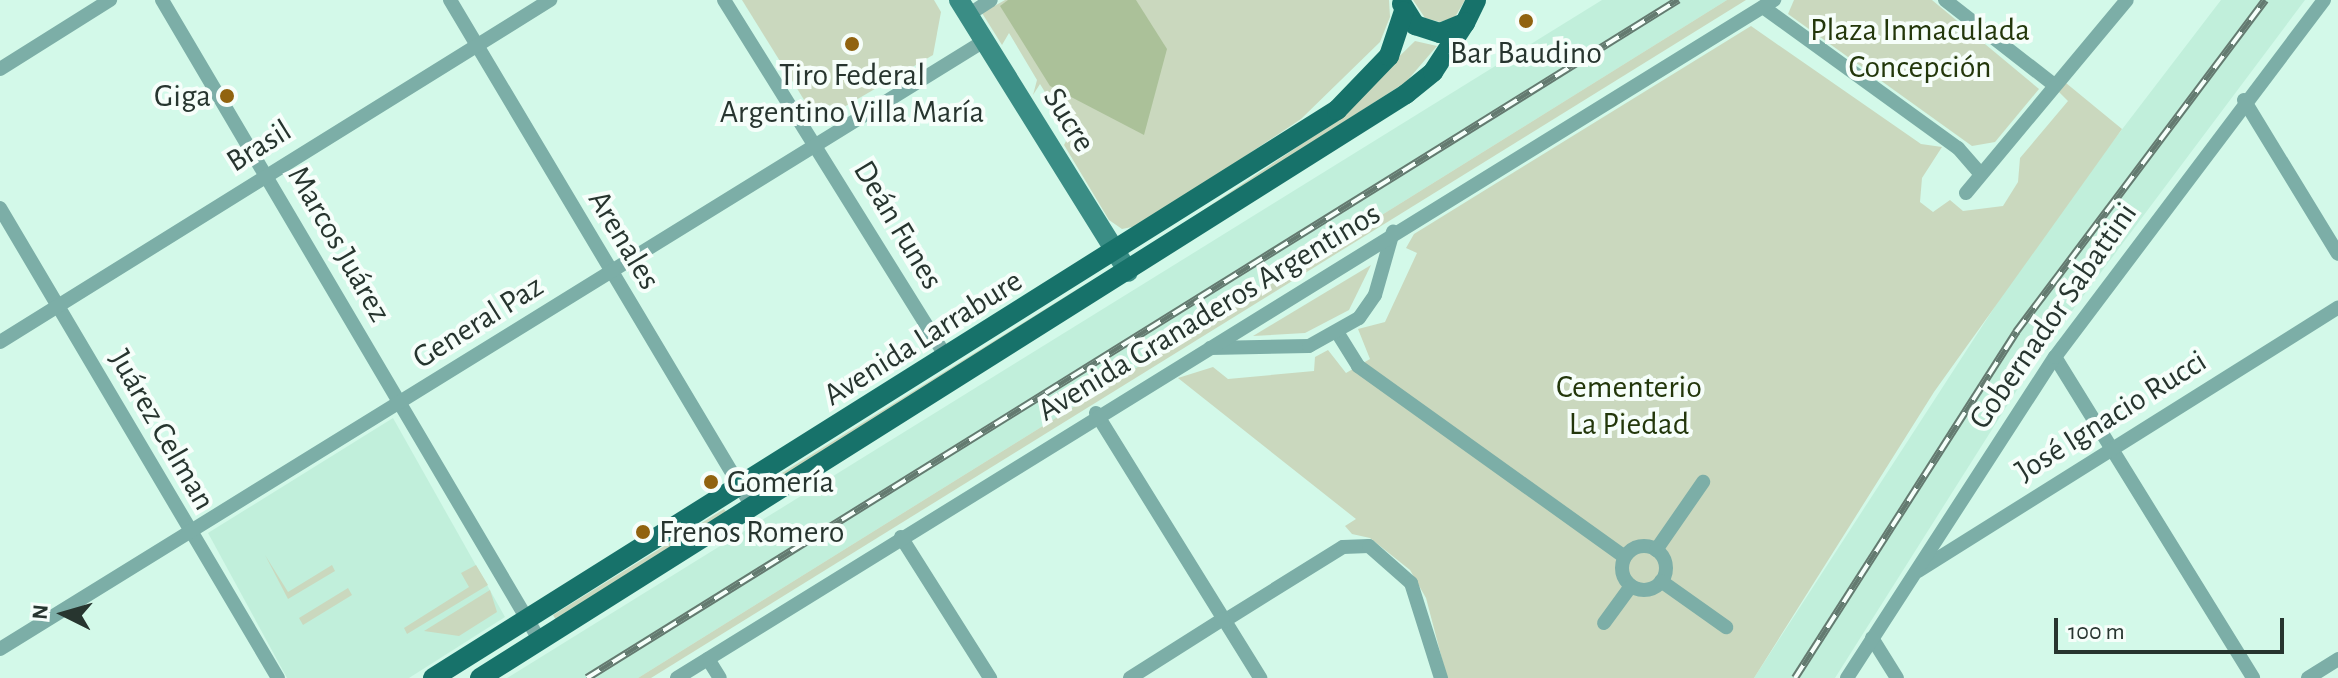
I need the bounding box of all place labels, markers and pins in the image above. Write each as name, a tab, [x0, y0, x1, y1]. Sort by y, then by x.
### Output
marker: Bar Baudino	[1517, 12, 1535, 30]
place label: Bar Baudino	[1450, 34, 1602, 72]
marker: Tiro Federal Argentino Villa María	[843, 35, 861, 53]
place label: Tiro Federal Argentino Villa María	[720, 57, 984, 132]
place label: Giga	[154, 77, 211, 115]
marker: Giga	[218, 87, 236, 105]
place label: Gomería	[727, 463, 834, 501]
marker: Gomería	[702, 473, 720, 491]
place label: Frenos Romero	[659, 513, 844, 551]
marker: Frenos Romero	[634, 523, 652, 541]

